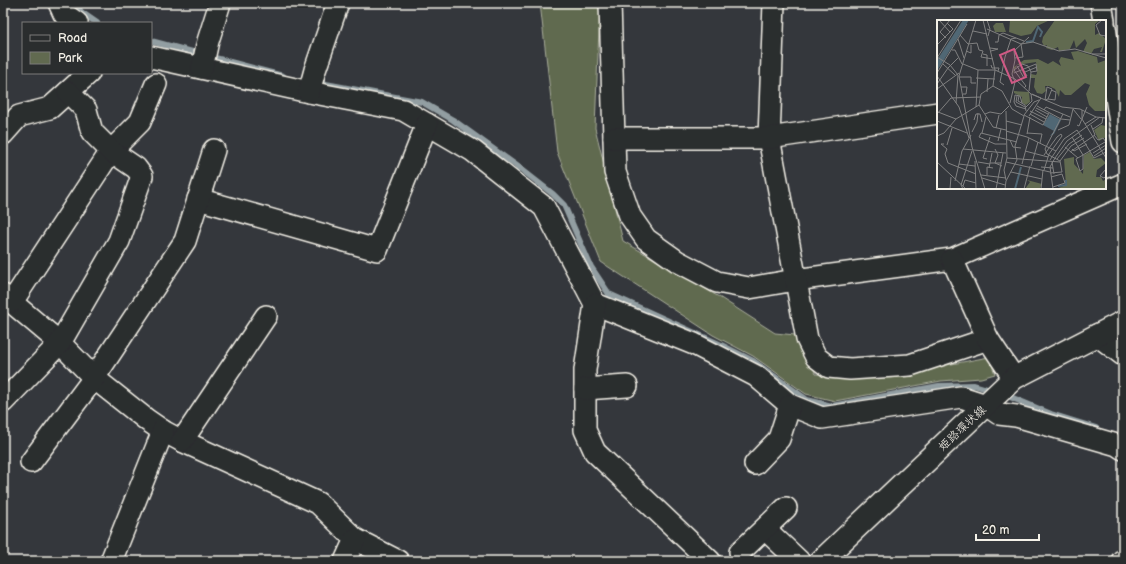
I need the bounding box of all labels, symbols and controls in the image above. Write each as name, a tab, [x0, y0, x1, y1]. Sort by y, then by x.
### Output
inset map	[937, 20, 1106, 189]
legend	[22, 22, 152, 74]
text: Road	[58, 31, 87, 46]
text: Park	[58, 51, 82, 66]
street label: 姫路環状線	[935, 402, 989, 454]
scale bar	[976, 516, 1039, 542]
text: 20 m	[982, 523, 1009, 538]

